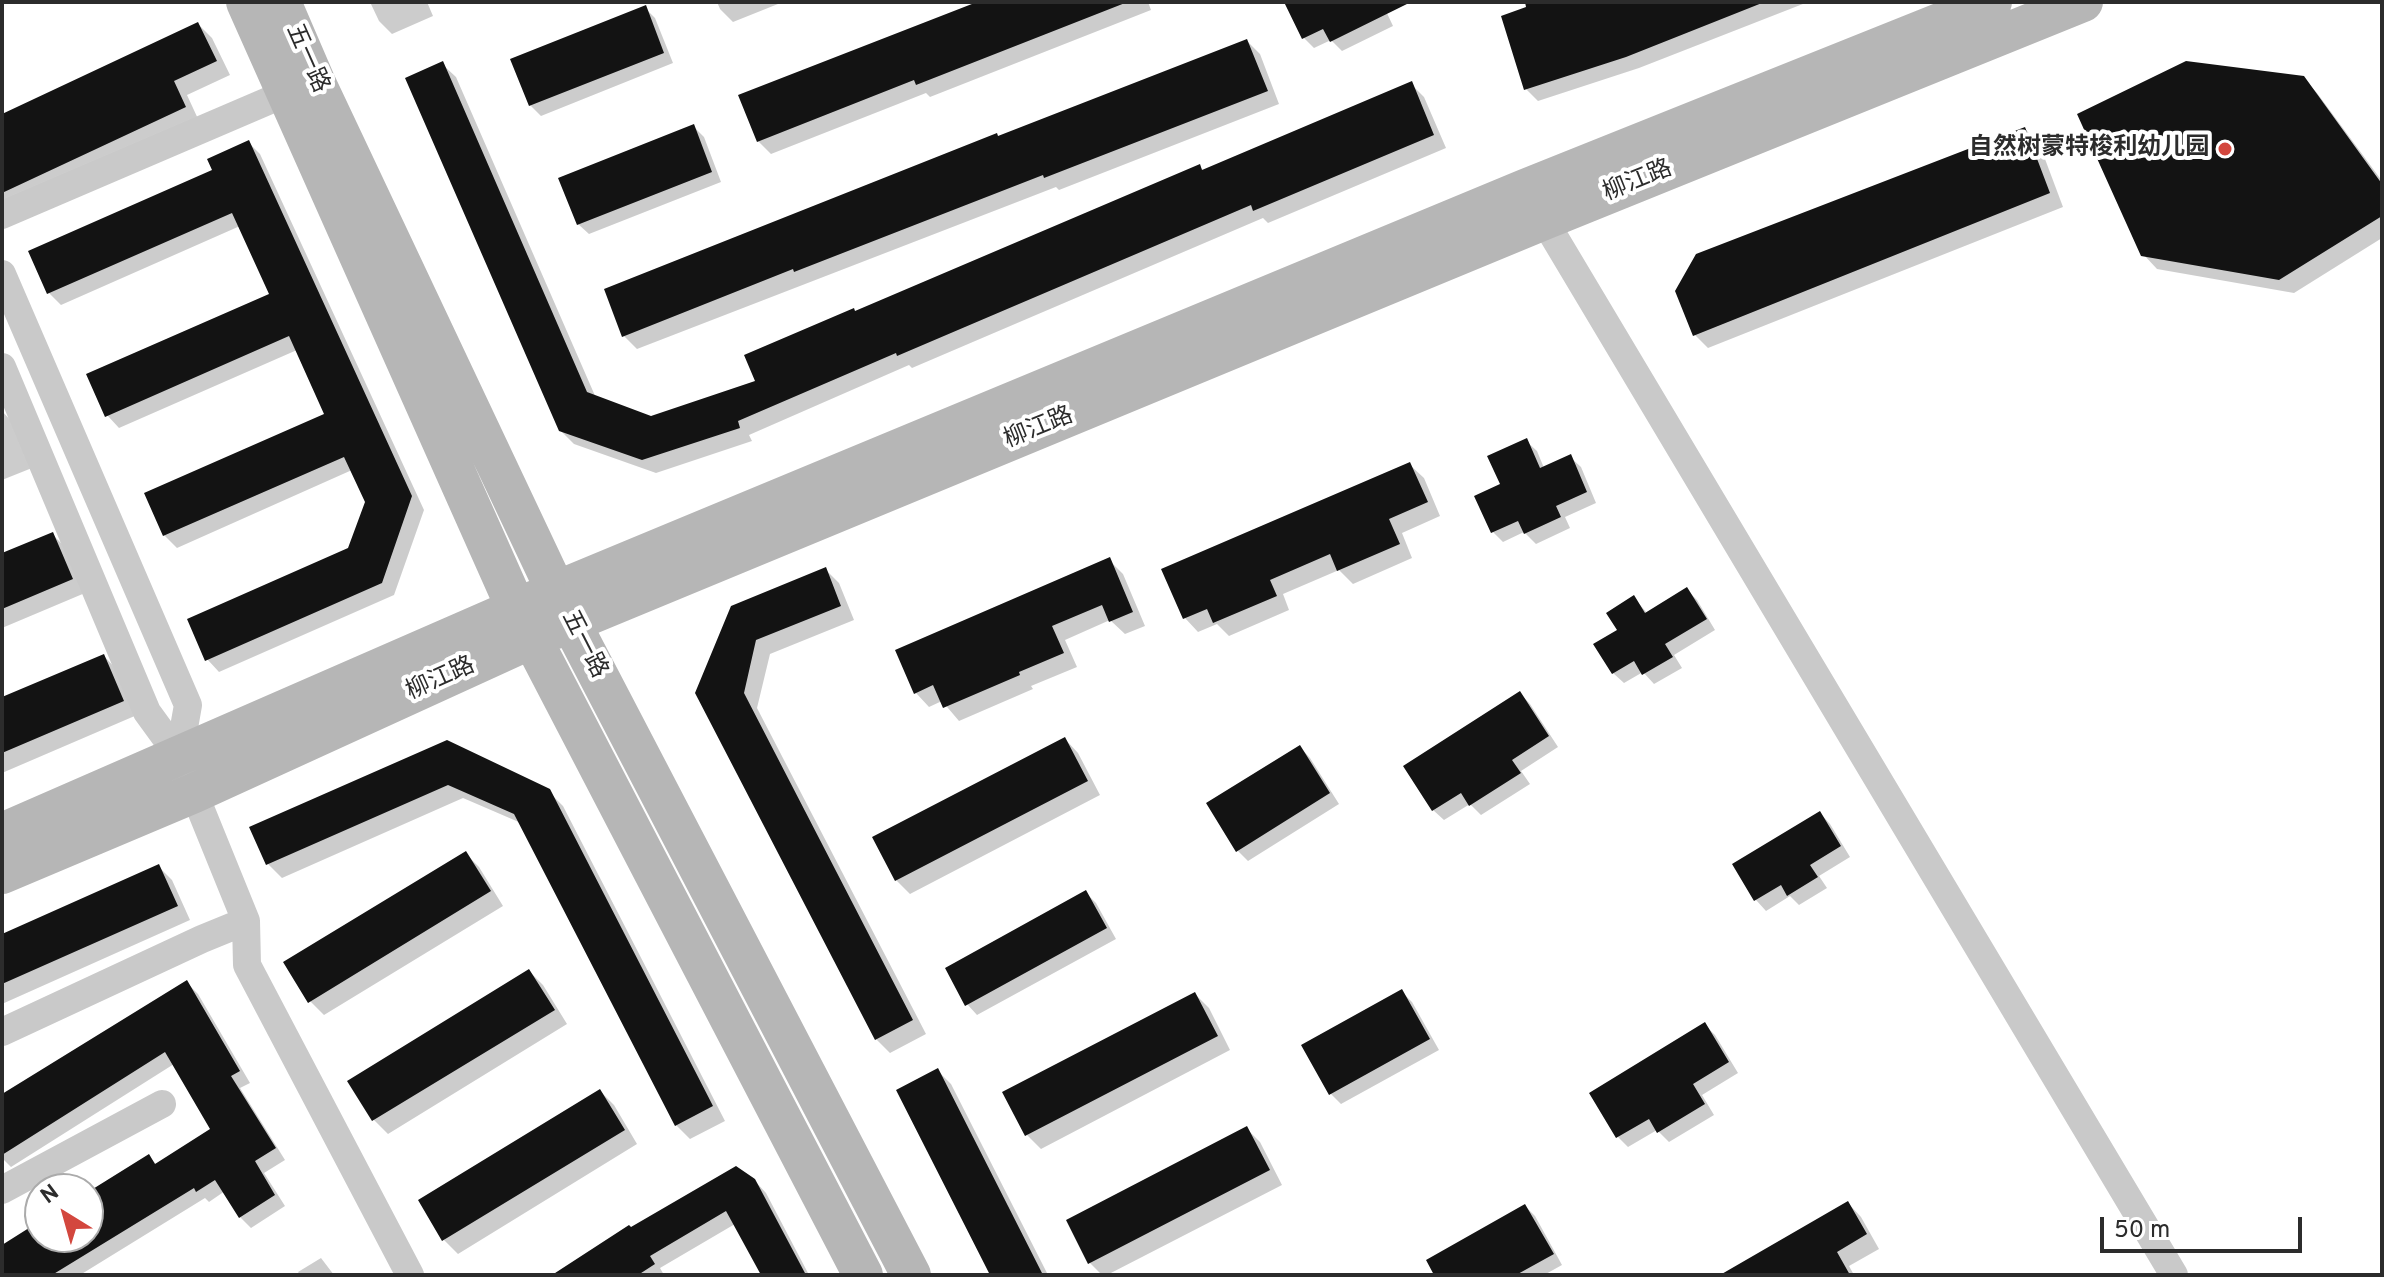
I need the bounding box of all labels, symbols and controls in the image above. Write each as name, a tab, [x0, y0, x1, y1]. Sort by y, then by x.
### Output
street label: 五一路	[278, 20, 334, 98]
place label: 自然树蒙特梭利幼儿园	[1969, 135, 2209, 163]
marker: 自然树蒙特梭利幼儿园	[2216, 140, 2234, 158]
street label: 柳江路	[1599, 155, 1677, 209]
street label: 柳江路	[1000, 402, 1078, 456]
street label: 五一路	[554, 606, 612, 684]
street label: 柳江路	[402, 652, 480, 708]
north arrow	[24, 1173, 104, 1253]
text: N	[36, 1180, 65, 1211]
scale bar	[2104, 1201, 2306, 1251]
text: 50 m	[2114, 1216, 2170, 1246]

